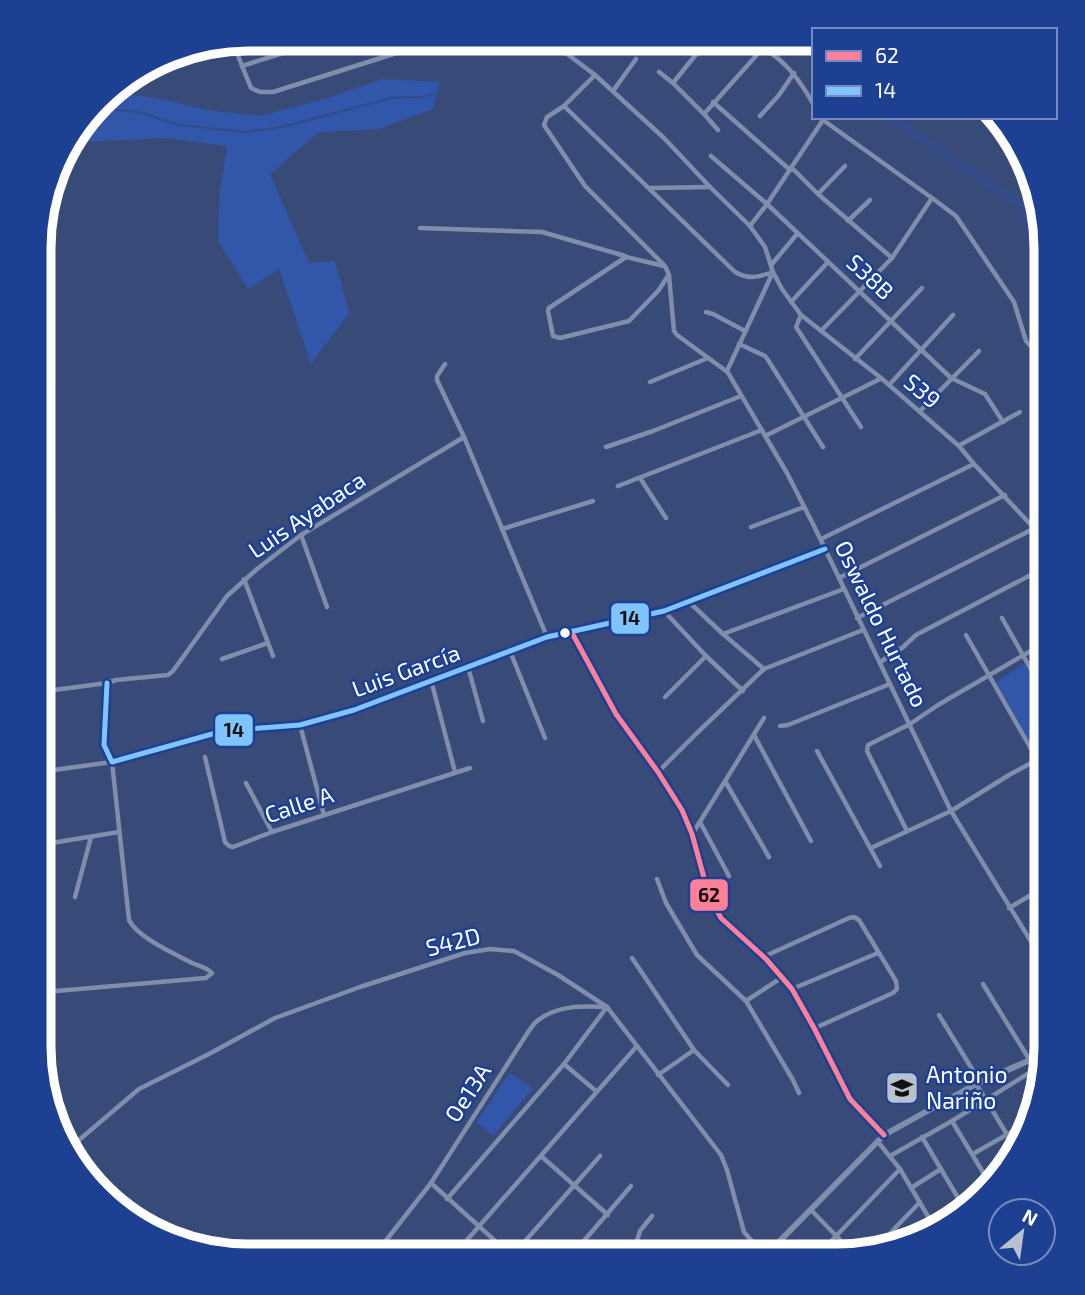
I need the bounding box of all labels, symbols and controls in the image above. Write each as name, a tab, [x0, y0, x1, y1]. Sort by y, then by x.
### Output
legend	[812, 28, 1057, 119]
text: 62	[875, 42, 899, 67]
text: 14	[875, 77, 896, 102]
street label: S38B	[841, 248, 900, 305]
street label: S39	[899, 367, 947, 413]
street label: Luis Ayabaca	[243, 465, 370, 564]
street label: Oswaldo Hurtado	[829, 536, 934, 712]
line badge: 14	[610, 602, 650, 635]
text: 14	[620, 606, 640, 629]
unlabelled marker	[558, 626, 572, 640]
street label: Luis García	[348, 638, 464, 703]
line badge: 14	[214, 713, 254, 747]
text: 14	[224, 718, 244, 741]
street label: Calle A	[261, 780, 337, 828]
line badge: 62	[689, 878, 729, 912]
text: 62	[698, 883, 720, 906]
street label: S42D	[423, 921, 483, 961]
street label: Oe13A	[438, 1057, 497, 1127]
place label: Antonio Nariño	[926, 1060, 1008, 1114]
school or university icon: Antonio Nariño	[883, 1069, 921, 1107]
north arrow	[987, 1197, 1057, 1267]
text: N	[1019, 1203, 1042, 1230]

